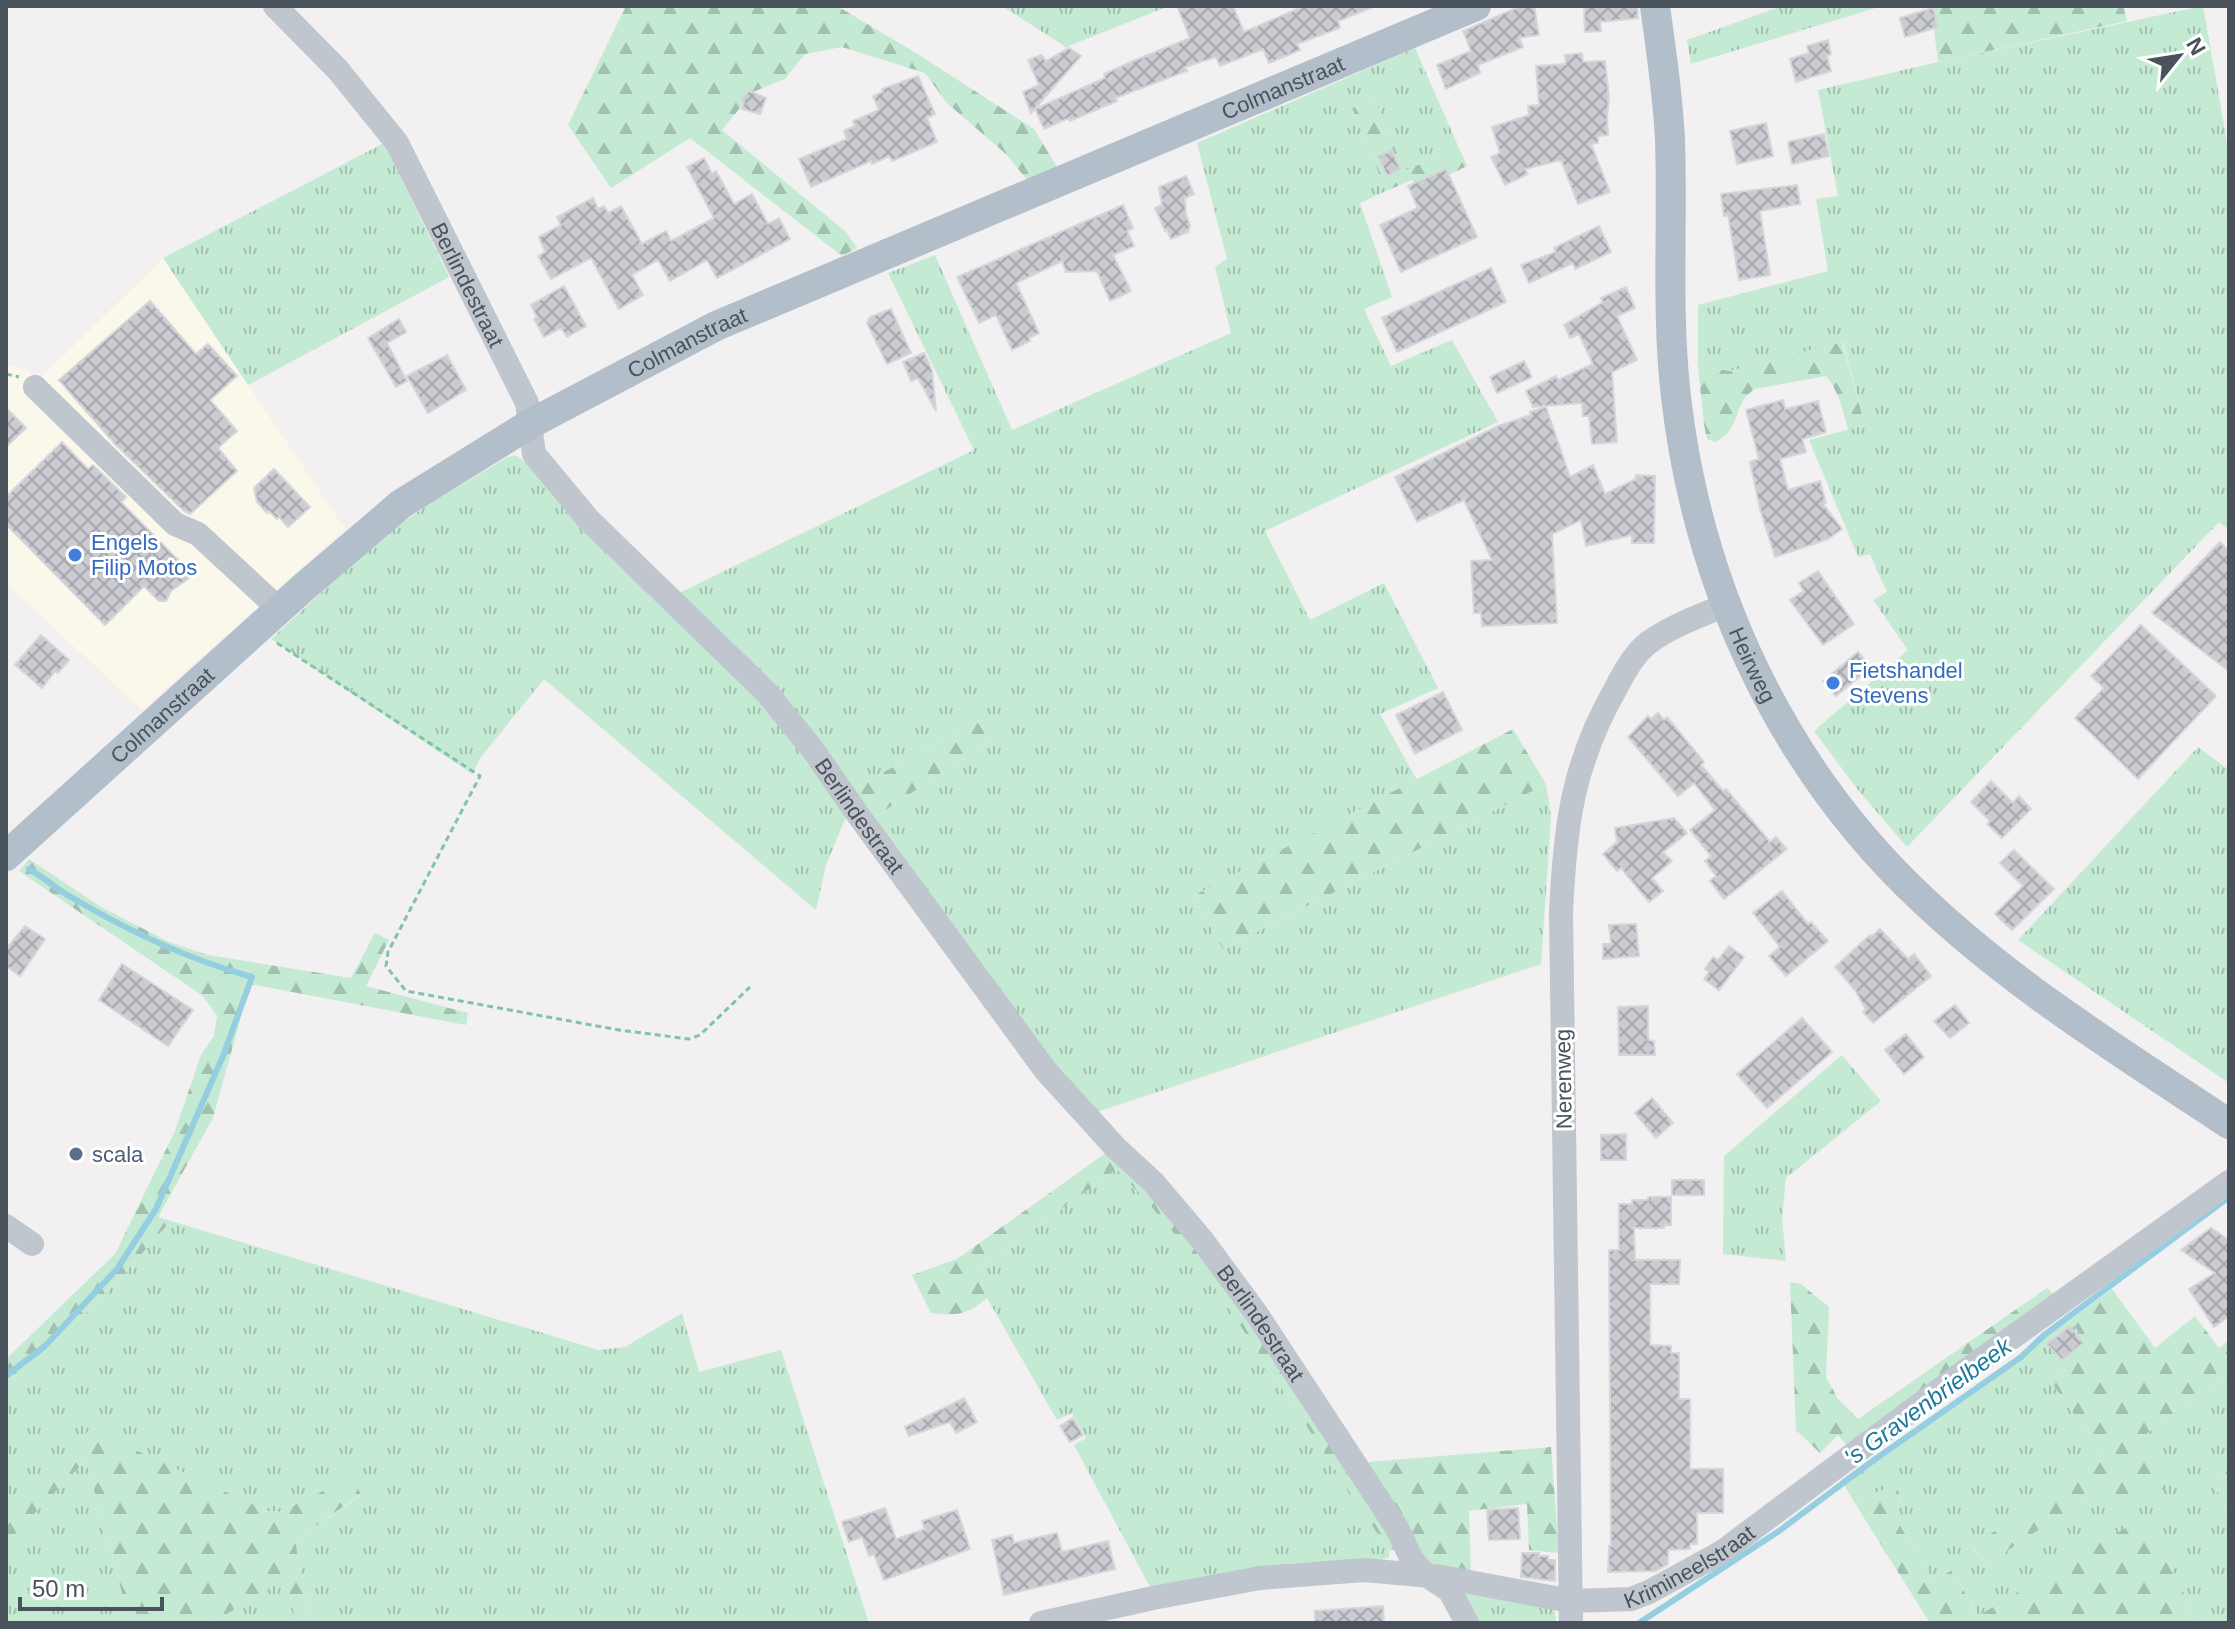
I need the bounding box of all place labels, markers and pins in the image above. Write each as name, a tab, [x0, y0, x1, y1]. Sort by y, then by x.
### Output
place label: Engels Filip Motos	[91, 530, 197, 580]
marker: Engels Filip Motos	[66, 546, 84, 564]
place label: Fietshandel Stevens	[1849, 658, 1963, 708]
marker: Fietshandel Stevens	[1824, 674, 1842, 692]
place label: scala	[92, 1142, 144, 1167]
marker: scala	[67, 1145, 85, 1163]

